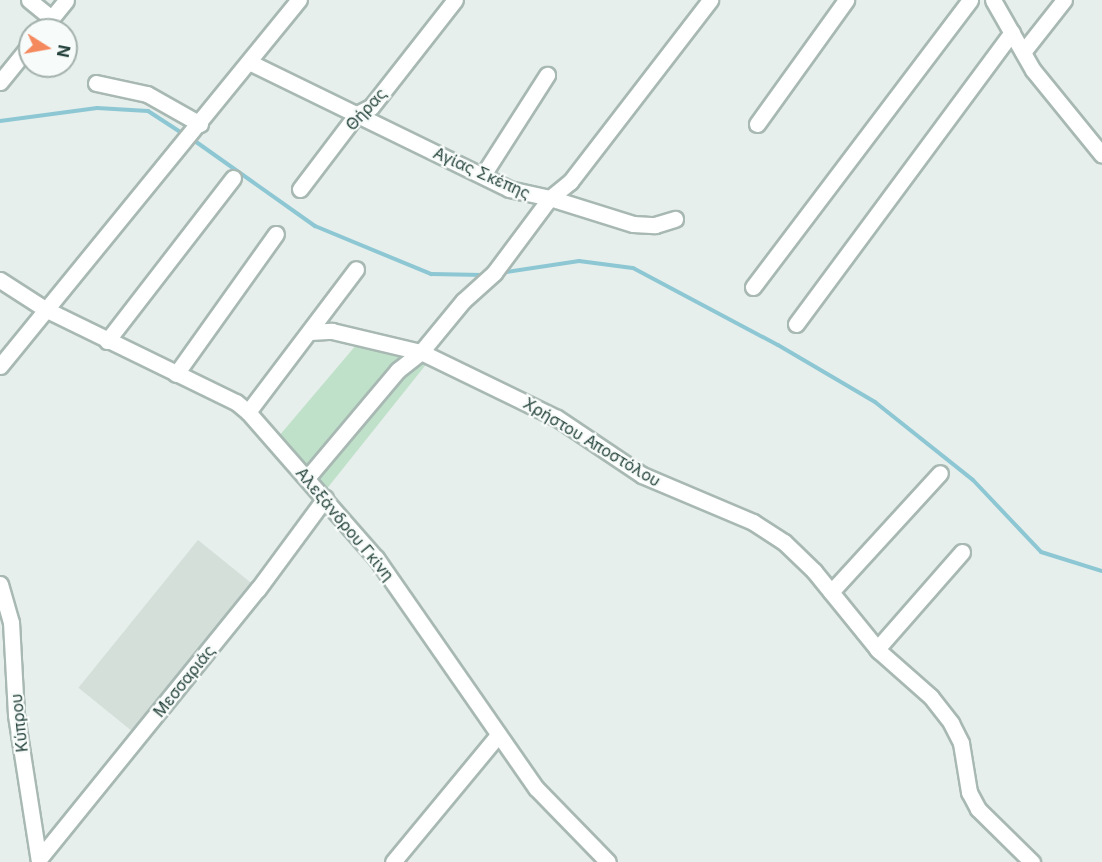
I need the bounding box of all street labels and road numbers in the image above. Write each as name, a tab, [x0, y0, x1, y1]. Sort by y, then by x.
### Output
street label: Θήρας	[342, 84, 390, 134]
street label: Αγίας Σκέπης	[431, 143, 533, 203]
street label: Χρήστου Αποστόλου	[520, 393, 664, 491]
street label: Αλεξάνδρου Γκίνη	[292, 463, 398, 585]
street label: Μεσσαριάς	[149, 641, 219, 721]
street label: Κύπρου	[6, 693, 32, 753]

